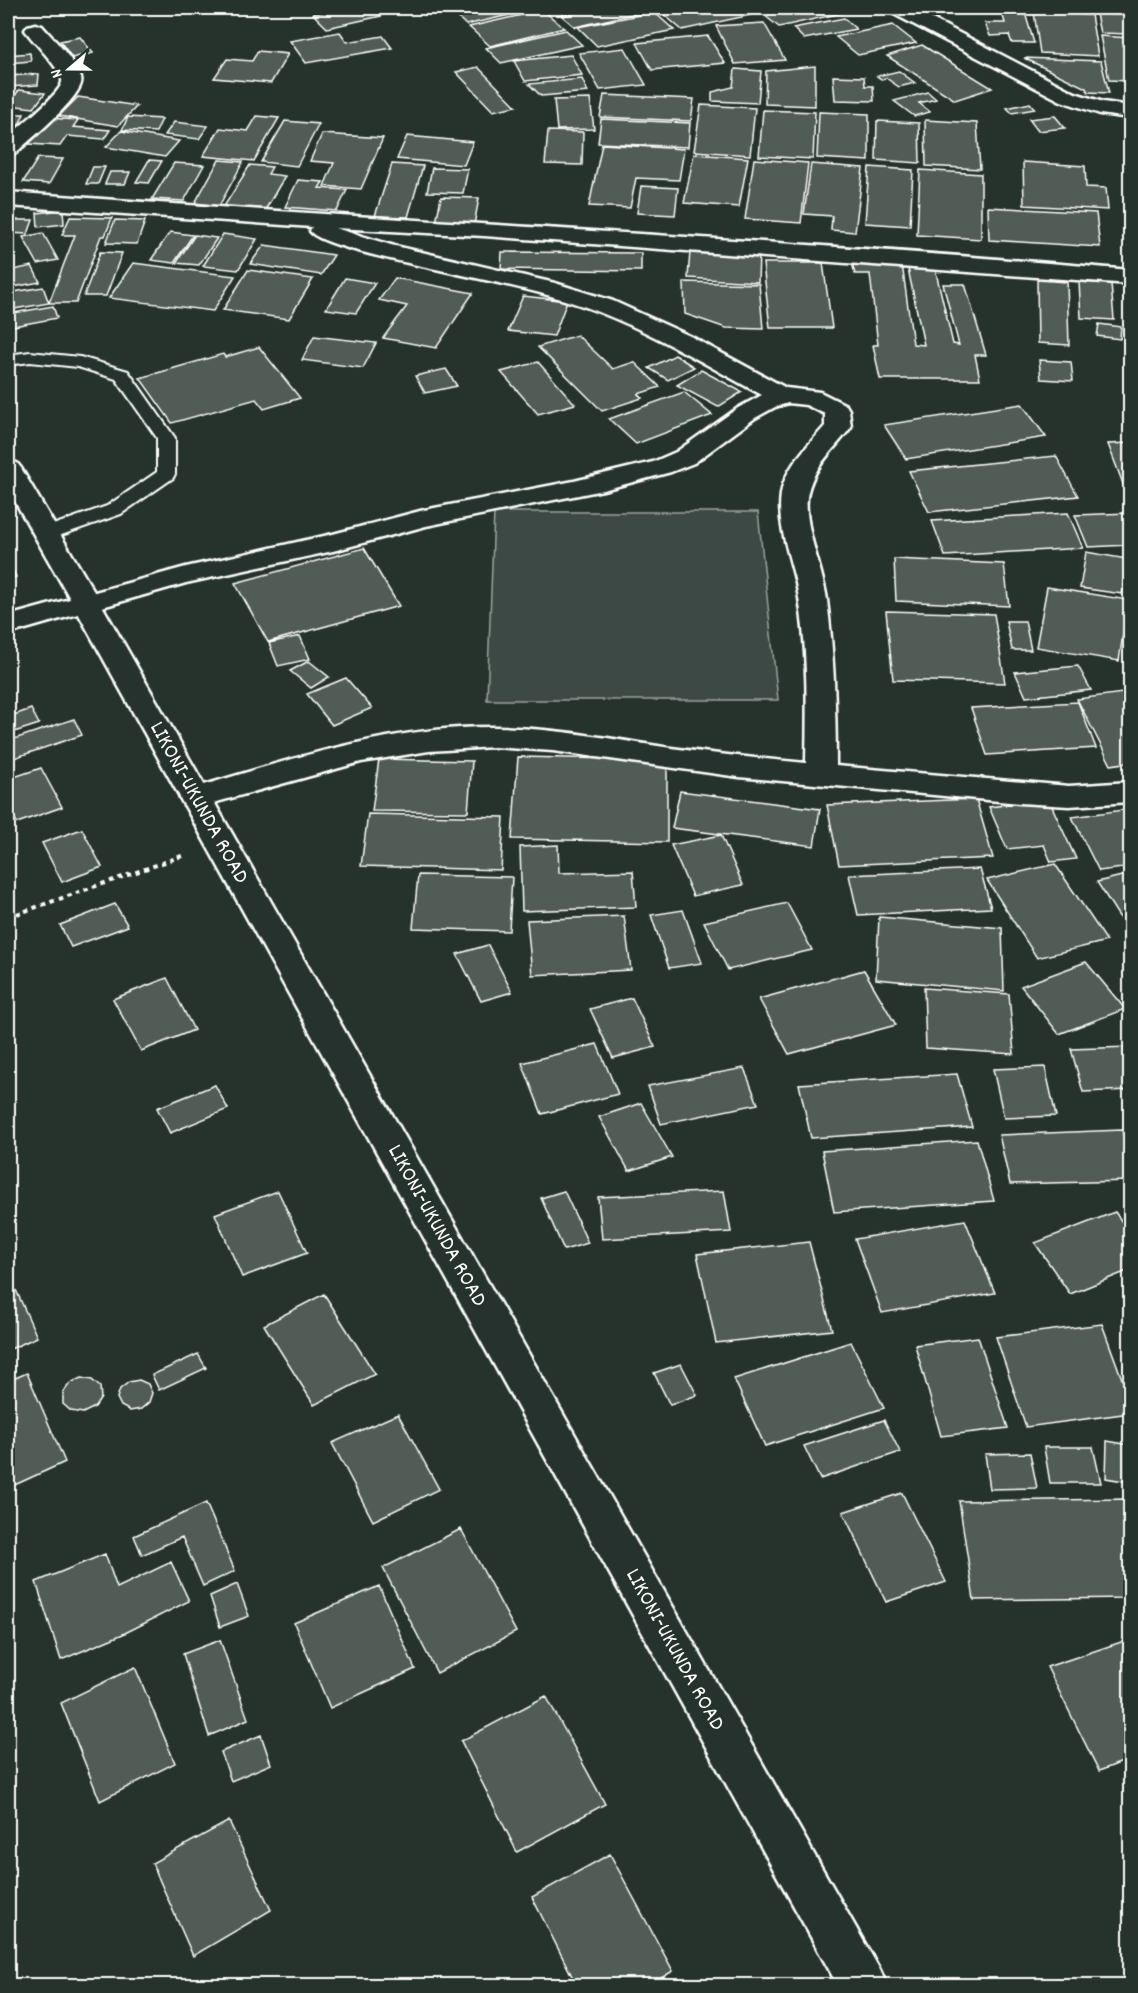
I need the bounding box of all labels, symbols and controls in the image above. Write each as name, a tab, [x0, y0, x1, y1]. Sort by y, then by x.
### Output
north arrow	[39, 39, 99, 99]
text: N	[45, 66, 69, 81]
street label: LIKONI-UKUNDA ROAD	[141, 716, 255, 890]
street label: LIKONI-UKUNDA ROAD	[379, 1139, 493, 1313]
street label: LIKONI-UKUNDA ROAD	[617, 1563, 731, 1737]

